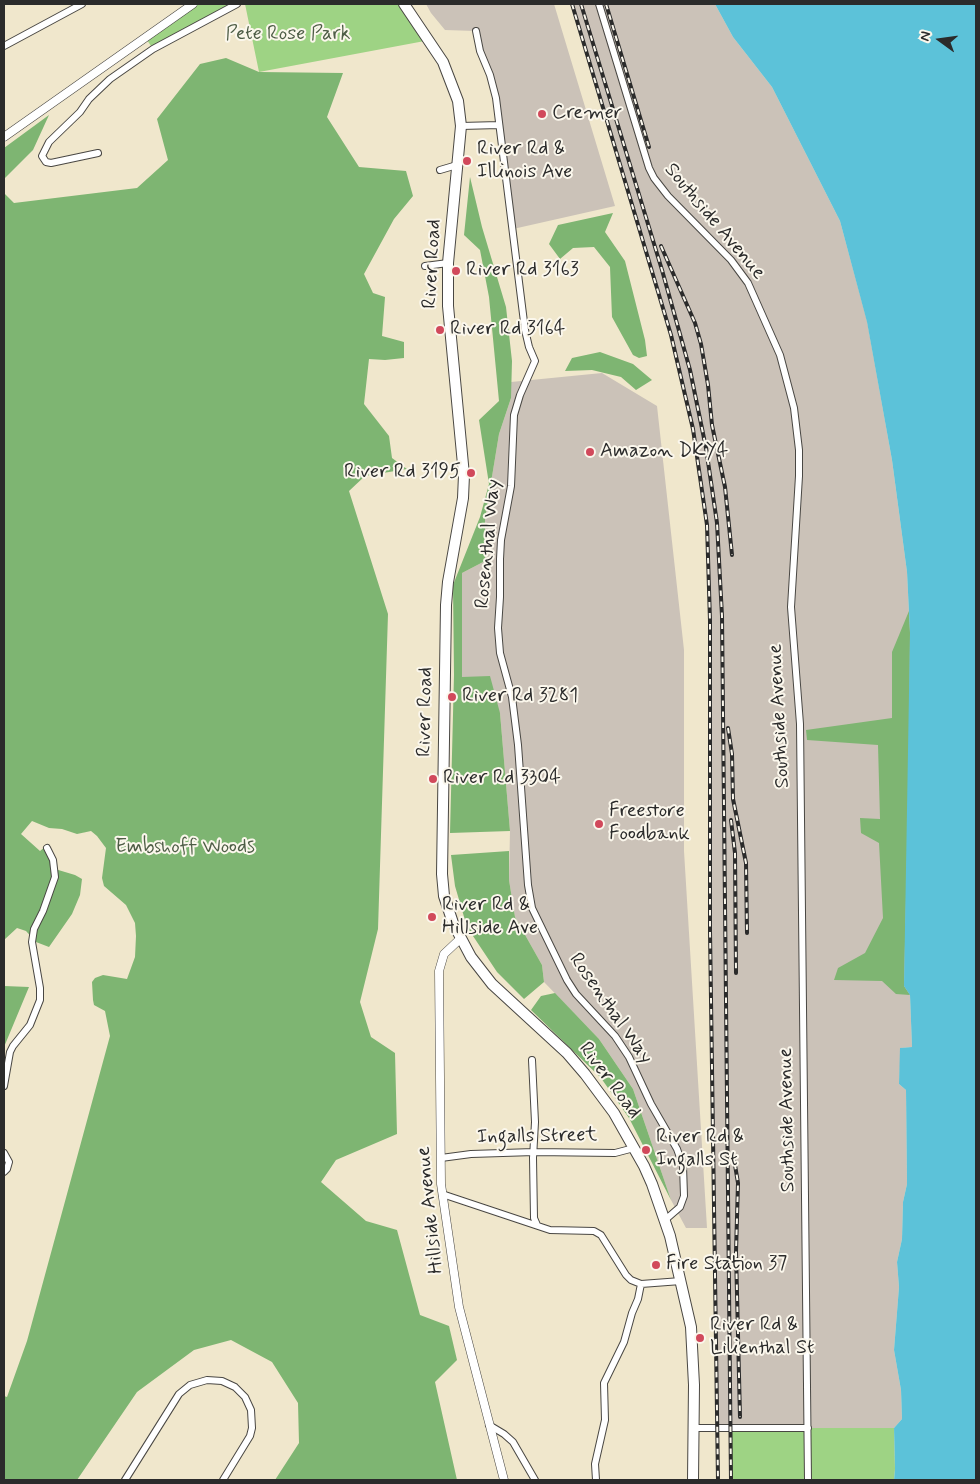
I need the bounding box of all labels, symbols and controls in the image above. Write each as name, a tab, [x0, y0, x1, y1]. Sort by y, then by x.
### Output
north arrow	[915, 15, 965, 65]
park label: Pete Rose Park	[226, 23, 350, 47]
text: N	[916, 30, 935, 43]
place label: Cremer	[552, 102, 622, 126]
marker: Cremer	[536, 108, 548, 120]
place label: River Rd & Illinois Ave	[477, 138, 572, 185]
marker: River Rd & Illinois Ave	[461, 155, 473, 167]
street label: Southside Avenue	[658, 159, 770, 285]
street label: River Road	[419, 219, 447, 309]
place label: River Rd 3163	[466, 259, 579, 283]
marker: River Rd 3163	[450, 265, 462, 277]
place label: River Rd 3164	[450, 318, 565, 342]
marker: River Rd 3164	[434, 324, 446, 336]
place label: Amazon DKY4	[600, 440, 728, 464]
marker: Amazon DKY4	[584, 446, 596, 458]
place label: River Rd 3195	[344, 461, 461, 485]
marker: River Rd 3195	[465, 467, 477, 479]
street label: Rosenthal Way	[471, 478, 507, 610]
street label: Southside Avenue	[764, 643, 796, 789]
street label: River Road	[413, 667, 439, 757]
place label: River Rd 3281	[462, 685, 578, 709]
marker: River Rd 3281	[446, 691, 458, 703]
place label: River Rd 3304	[443, 767, 561, 791]
marker: River Rd 3304	[427, 773, 439, 785]
place label: Freestore Foodbank	[609, 800, 690, 847]
marker: Freestore Foodbank	[593, 818, 605, 830]
park label: Embshoff Woods	[115, 836, 255, 860]
place label: River Rd & Hillside Ave	[442, 894, 538, 941]
marker: River Rd & Hillside Ave	[426, 911, 438, 923]
street label: Rosenthal Way	[563, 949, 657, 1069]
street label: River Road	[572, 1038, 646, 1124]
street label: Southside Avenue	[775, 1048, 801, 1192]
street label: Ingalls Street	[477, 1124, 597, 1150]
place label: River Rd & Ingalls St	[656, 1126, 744, 1173]
marker: River Rd & Ingalls St	[640, 1144, 652, 1156]
street label: Hillside Avenue	[412, 1145, 450, 1275]
place label: Fire Station 37	[666, 1253, 787, 1277]
marker: Fire Station 37	[650, 1259, 662, 1271]
place label: River Rd & Lilienthal St	[710, 1314, 814, 1361]
marker: River Rd & Lilienthal St	[694, 1332, 706, 1344]

